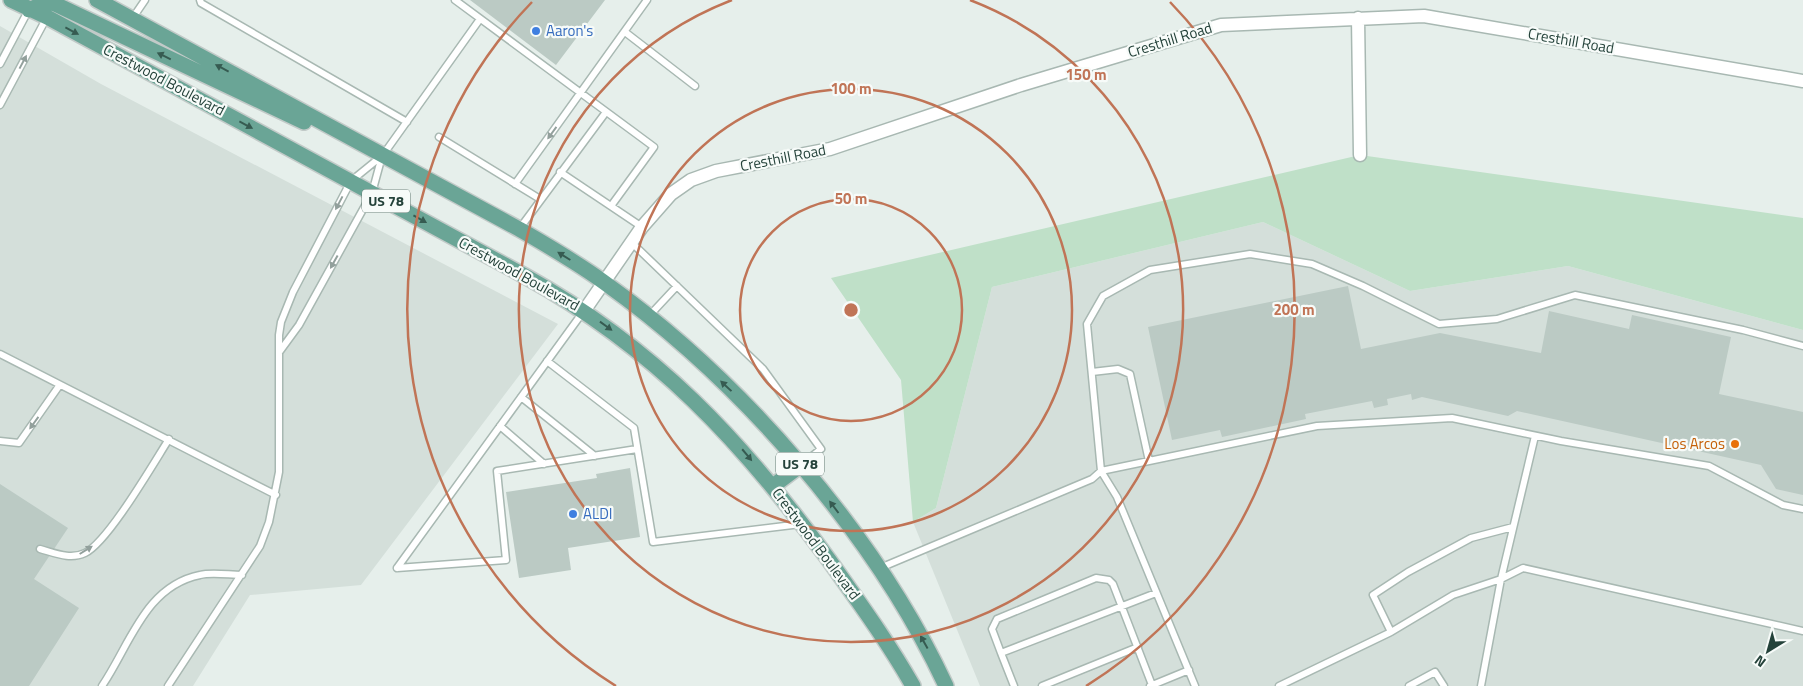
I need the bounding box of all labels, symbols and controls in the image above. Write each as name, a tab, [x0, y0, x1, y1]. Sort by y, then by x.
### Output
street label: Cresthill Road	[1125, 16, 1215, 63]
place label: Aaron's	[546, 19, 593, 42]
street label: Cresthill Road	[1526, 22, 1616, 59]
marker: Aaron's	[530, 25, 542, 37]
one-way arrow	[65, 27, 80, 35]
street label: Crestwood Boulevard	[99, 38, 229, 121]
one-way arrow	[156, 52, 171, 60]
one-way arrow	[19, 55, 27, 70]
text: 150 m	[1065, 63, 1107, 86]
one-way arrow	[215, 64, 230, 72]
text: 100 m	[830, 77, 872, 100]
one-way arrow	[239, 121, 253, 129]
one-way arrow	[547, 126, 557, 139]
street label: Cresthill Road	[738, 138, 828, 177]
text: 50 m	[835, 187, 867, 210]
road number: US 78	[362, 190, 410, 212]
one-way arrow	[335, 196, 343, 211]
one-way arrow	[412, 215, 427, 223]
street label: Crestwood Boulevard	[455, 231, 584, 316]
one-way arrow	[557, 251, 571, 261]
one-way arrow	[329, 256, 338, 269]
text: 200 m	[1273, 298, 1315, 321]
centre of rings	[842, 301, 860, 319]
one-way arrow	[599, 321, 613, 331]
one-way arrow	[720, 380, 732, 392]
one-way arrow	[29, 416, 39, 430]
place label: Los Arcos	[1664, 432, 1725, 455]
marker: Los Arcos	[1729, 438, 1741, 450]
one-way arrow	[741, 449, 753, 461]
road number: US 78	[776, 452, 824, 476]
street label: Crestwood Boulevard	[767, 483, 866, 605]
one-way arrow	[829, 501, 840, 514]
place label: ALDI	[583, 502, 613, 525]
marker: ALDI	[567, 508, 579, 520]
one-way arrow	[79, 545, 93, 554]
north arrow	[1743, 626, 1793, 676]
one-way arrow	[920, 635, 928, 650]
text: N	[1750, 650, 1770, 673]

